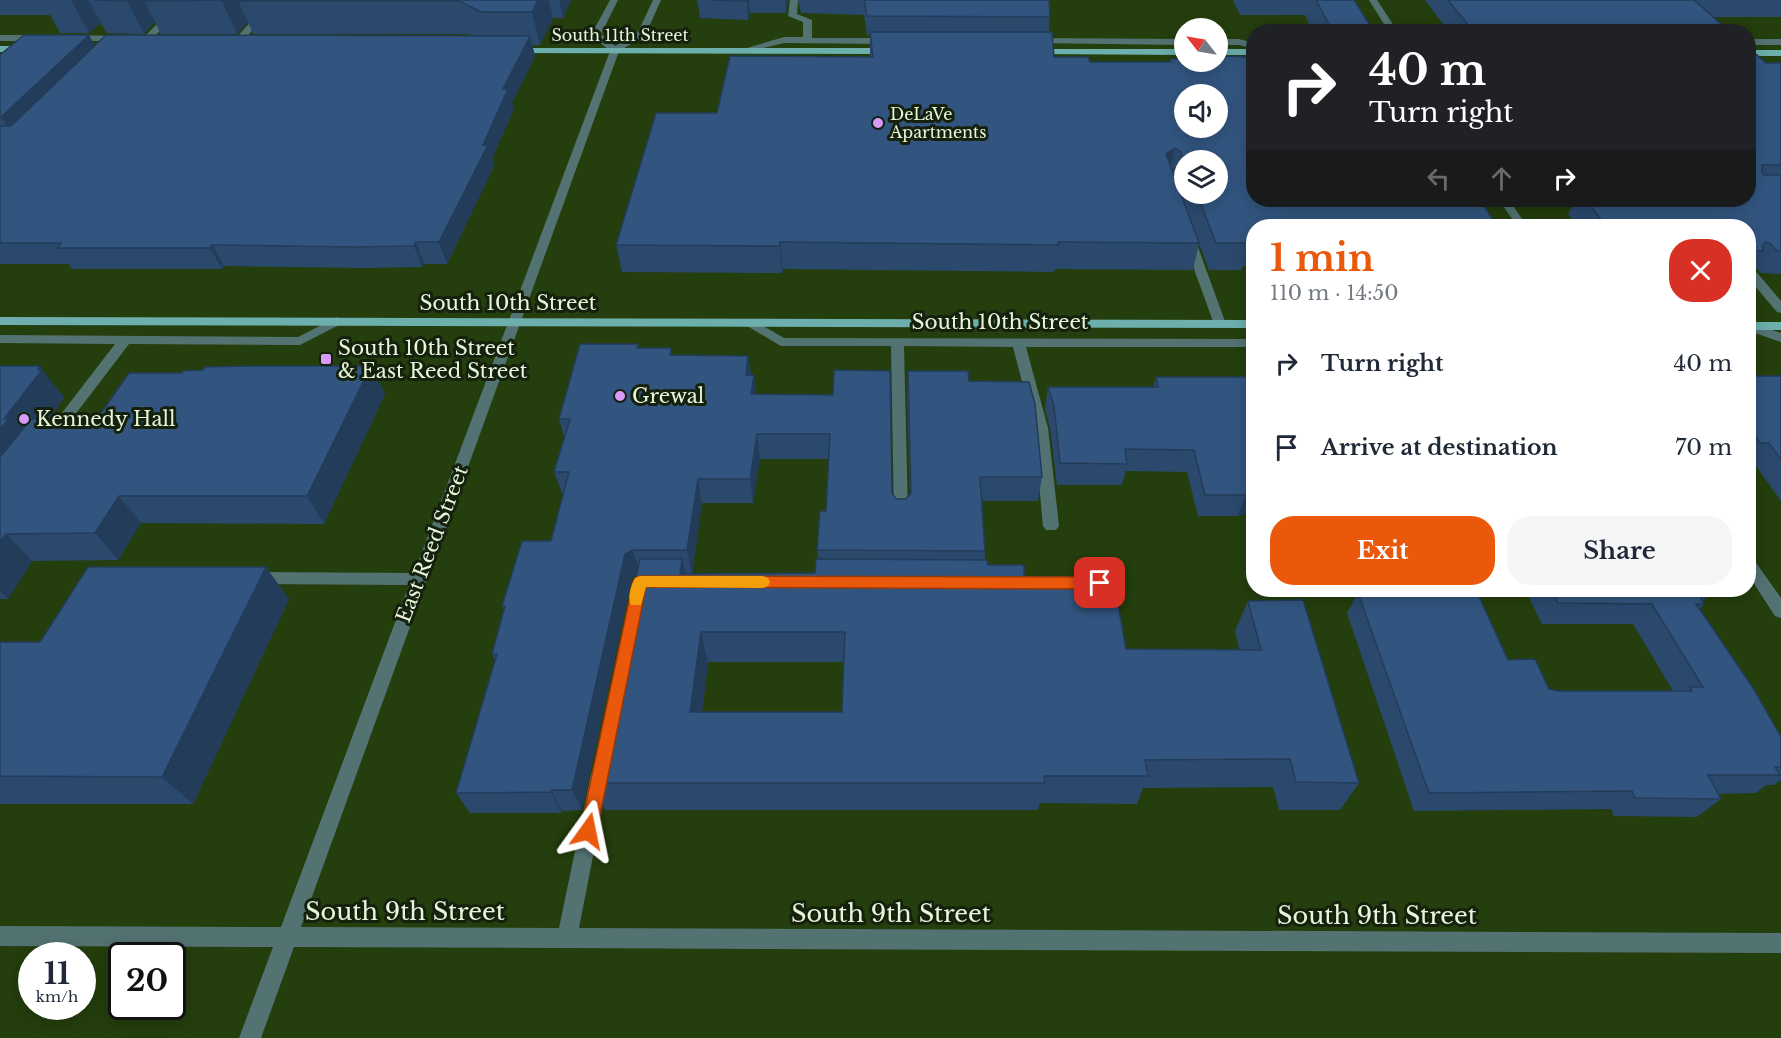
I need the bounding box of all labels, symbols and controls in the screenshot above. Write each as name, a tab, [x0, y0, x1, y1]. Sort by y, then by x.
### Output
north arrow	[1174, 18, 1228, 72]
map controls	[1174, 18, 1228, 204]
street label: South 11th Street	[551, 25, 689, 45]
text: 40 m	[1369, 44, 1486, 96]
icon: right	[1270, 48, 1348, 126]
button: sound	[1174, 84, 1228, 138]
text: Turn right	[1369, 96, 1513, 129]
place label: DeLaVe Apartments	[889, 104, 986, 142]
marker: DeLaVe Apartments	[871, 116, 885, 130]
button: layers	[1174, 150, 1228, 204]
icon: left	[1422, 162, 1455, 195]
icon: ahead	[1485, 162, 1518, 195]
icon: right	[1548, 162, 1581, 195]
text: 1 min	[1270, 236, 1374, 281]
button: close	[1669, 239, 1732, 302]
text: 110 m · 14:50	[1270, 281, 1398, 305]
street label: South 10th Street	[420, 291, 597, 315]
street label: South 10th Street	[912, 310, 1089, 334]
place label: South 10th Street & East Reed Street	[338, 336, 528, 383]
icon: right	[1270, 347, 1303, 380]
text: Turn right	[1321, 350, 1443, 377]
text: 40 m	[1674, 350, 1732, 377]
marker: South 10th Street & East Reed Street	[319, 352, 333, 366]
place label: Grewal	[632, 384, 704, 408]
marker: Grewal	[613, 389, 627, 403]
place label: Kennedy Hall	[36, 407, 175, 431]
marker: Kennedy Hall	[17, 412, 31, 426]
icon: arrive	[1270, 431, 1303, 464]
text: Arrive at destination	[1321, 434, 1558, 461]
text: 70 m	[1675, 434, 1732, 461]
street label: East Reed Street	[391, 462, 473, 626]
button: Exit	[1270, 516, 1495, 585]
button: Share	[1507, 516, 1732, 585]
pin	[1074, 557, 1125, 608]
icon: arrive	[1083, 566, 1116, 599]
position arrow	[556, 799, 620, 863]
street label: South 9th Street	[305, 897, 505, 926]
street label: South 9th Street	[791, 899, 991, 928]
street label: South 9th Street	[1277, 901, 1477, 930]
speed limit sign: 20	[108, 942, 186, 1020]
text: 11	[44, 955, 70, 992]
text: km/h	[36, 987, 78, 1006]

